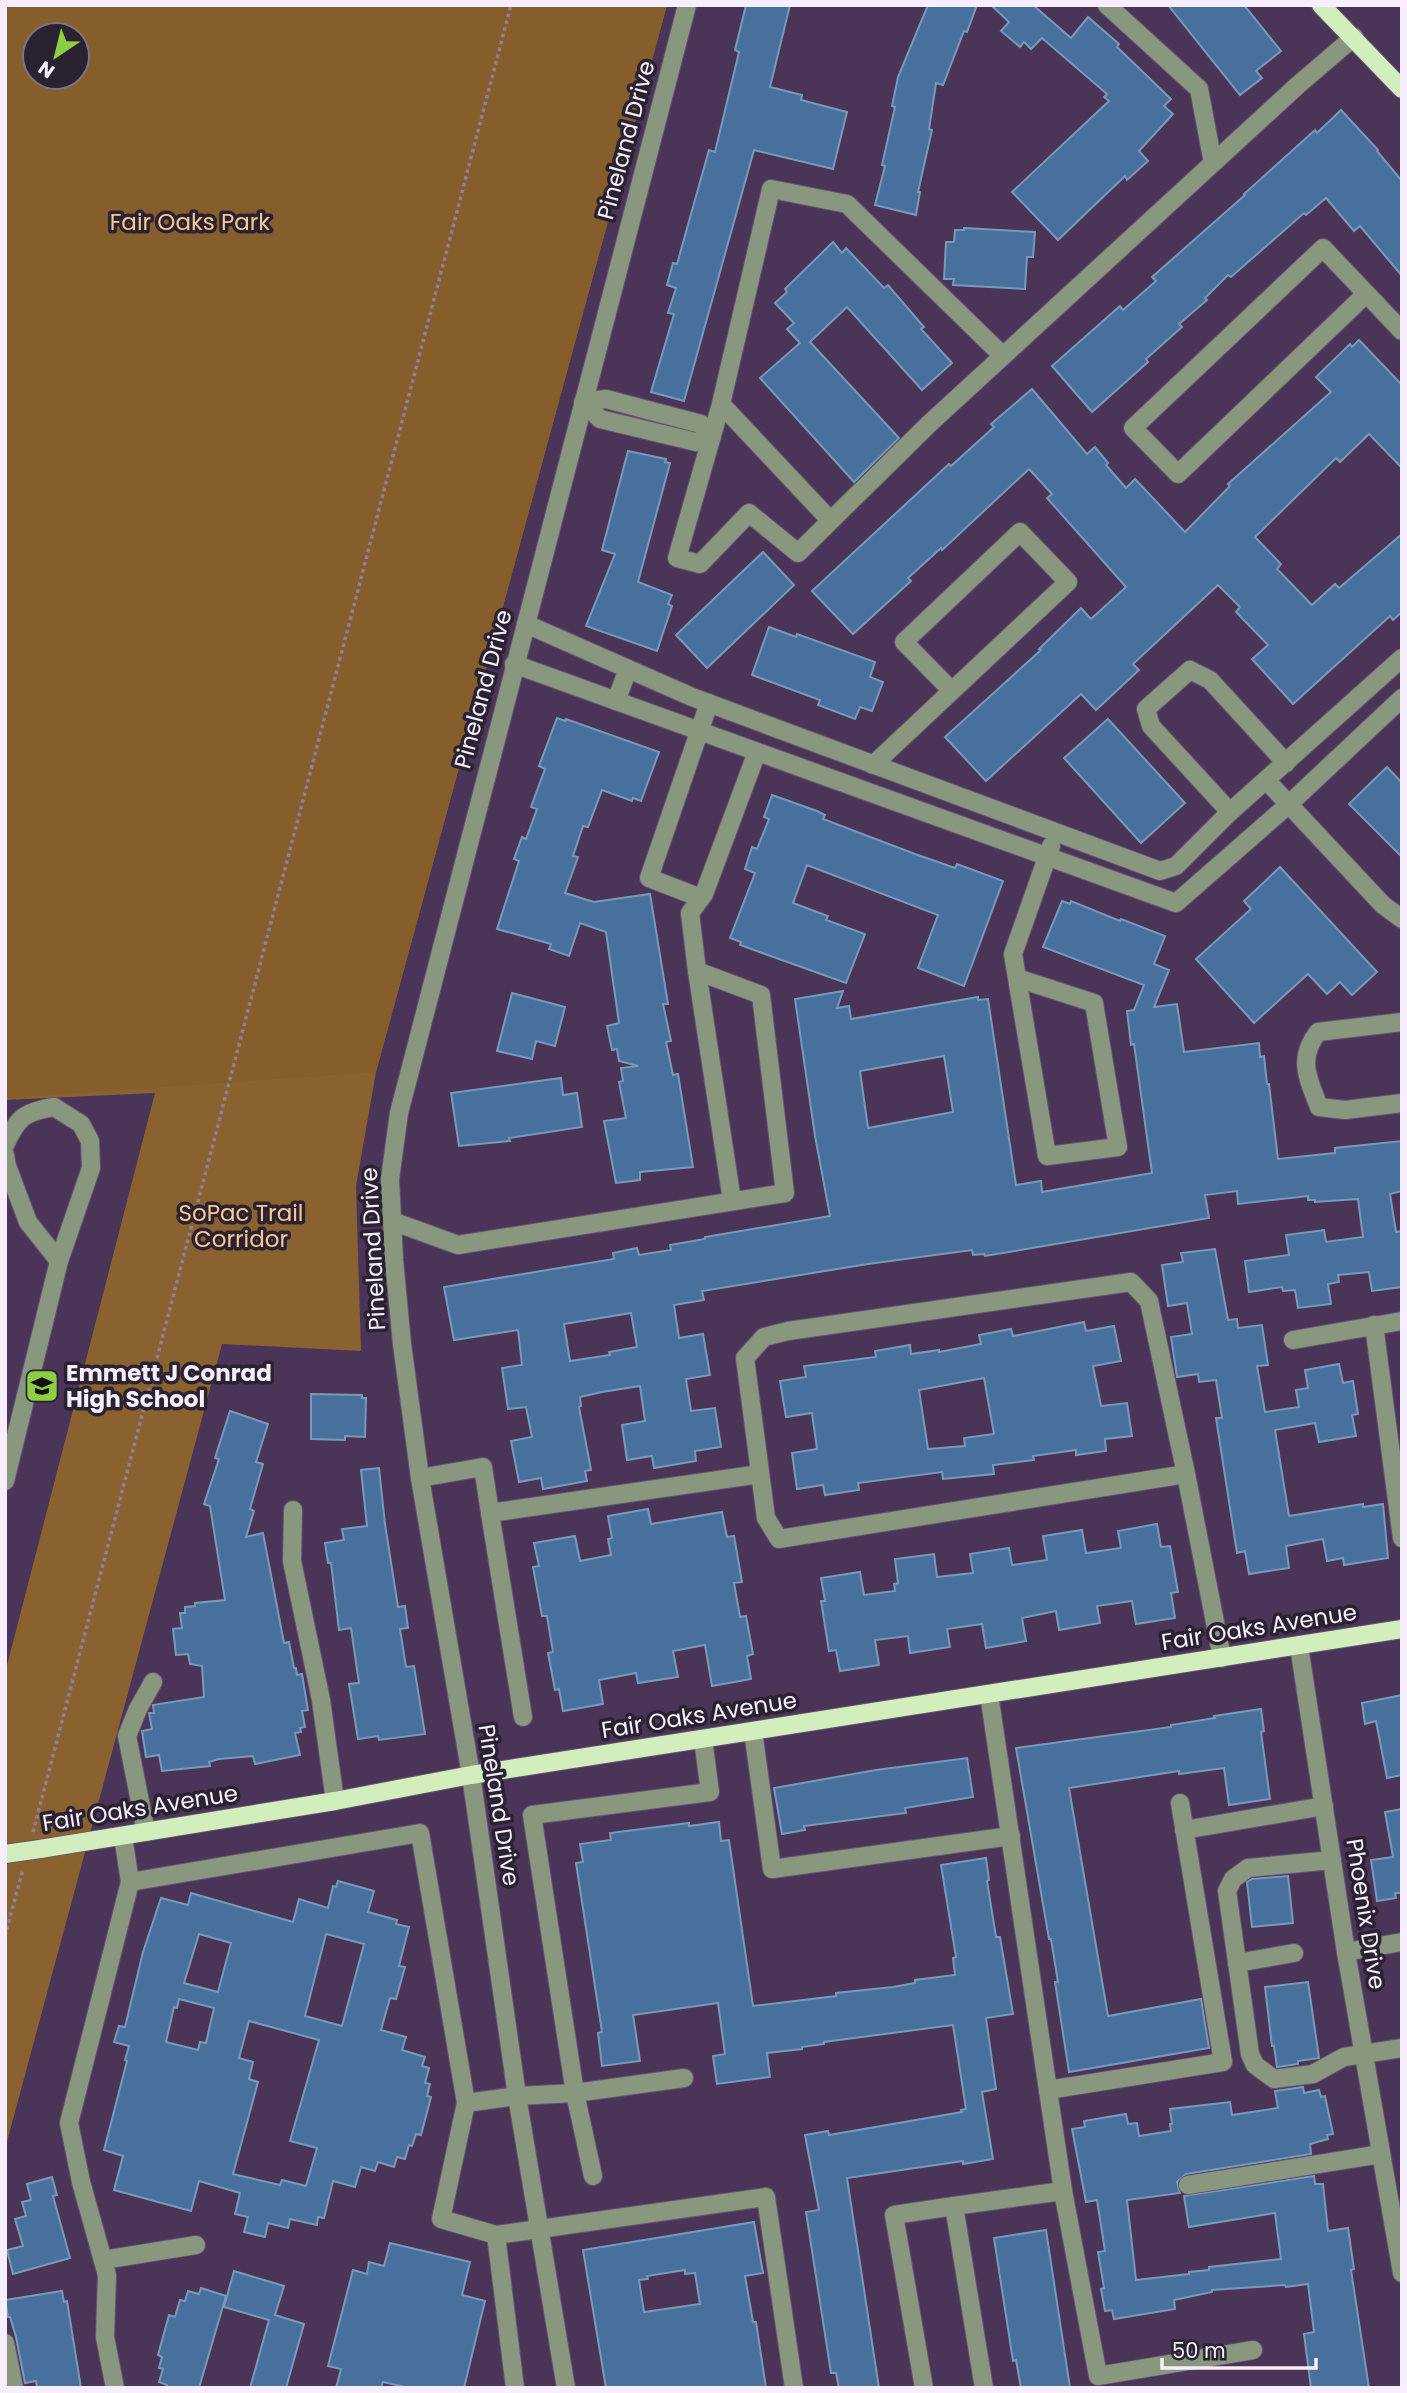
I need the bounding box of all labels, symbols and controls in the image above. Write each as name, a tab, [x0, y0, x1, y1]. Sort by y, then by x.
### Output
north arrow	[21, 21, 91, 91]
text: N	[33, 54, 60, 85]
street label: Pineland Drive	[589, 57, 663, 223]
park label: Fair Oaks Park	[110, 206, 270, 238]
street label: Pineland Drive	[446, 606, 520, 772]
street label: Pineland Drive	[353, 1167, 393, 1331]
park label: SoPac Trail Corridor	[178, 1197, 304, 1255]
place label: Emmett J Conrad High School	[66, 1357, 272, 1415]
school or university icon: Emmett J Conrad High School	[23, 1367, 61, 1405]
street label: Fair Oaks Avenue	[1159, 1596, 1359, 1658]
street label: Fair Oaks Avenue	[599, 1684, 799, 1746]
street label: Pineland Drive	[470, 1722, 528, 1888]
street label: Fair Oaks Avenue	[40, 1777, 240, 1839]
street label: Phoenix Drive	[1338, 1836, 1394, 1992]
scale bar	[1162, 2326, 1316, 2370]
text: 50 m	[1172, 2336, 1226, 2365]

